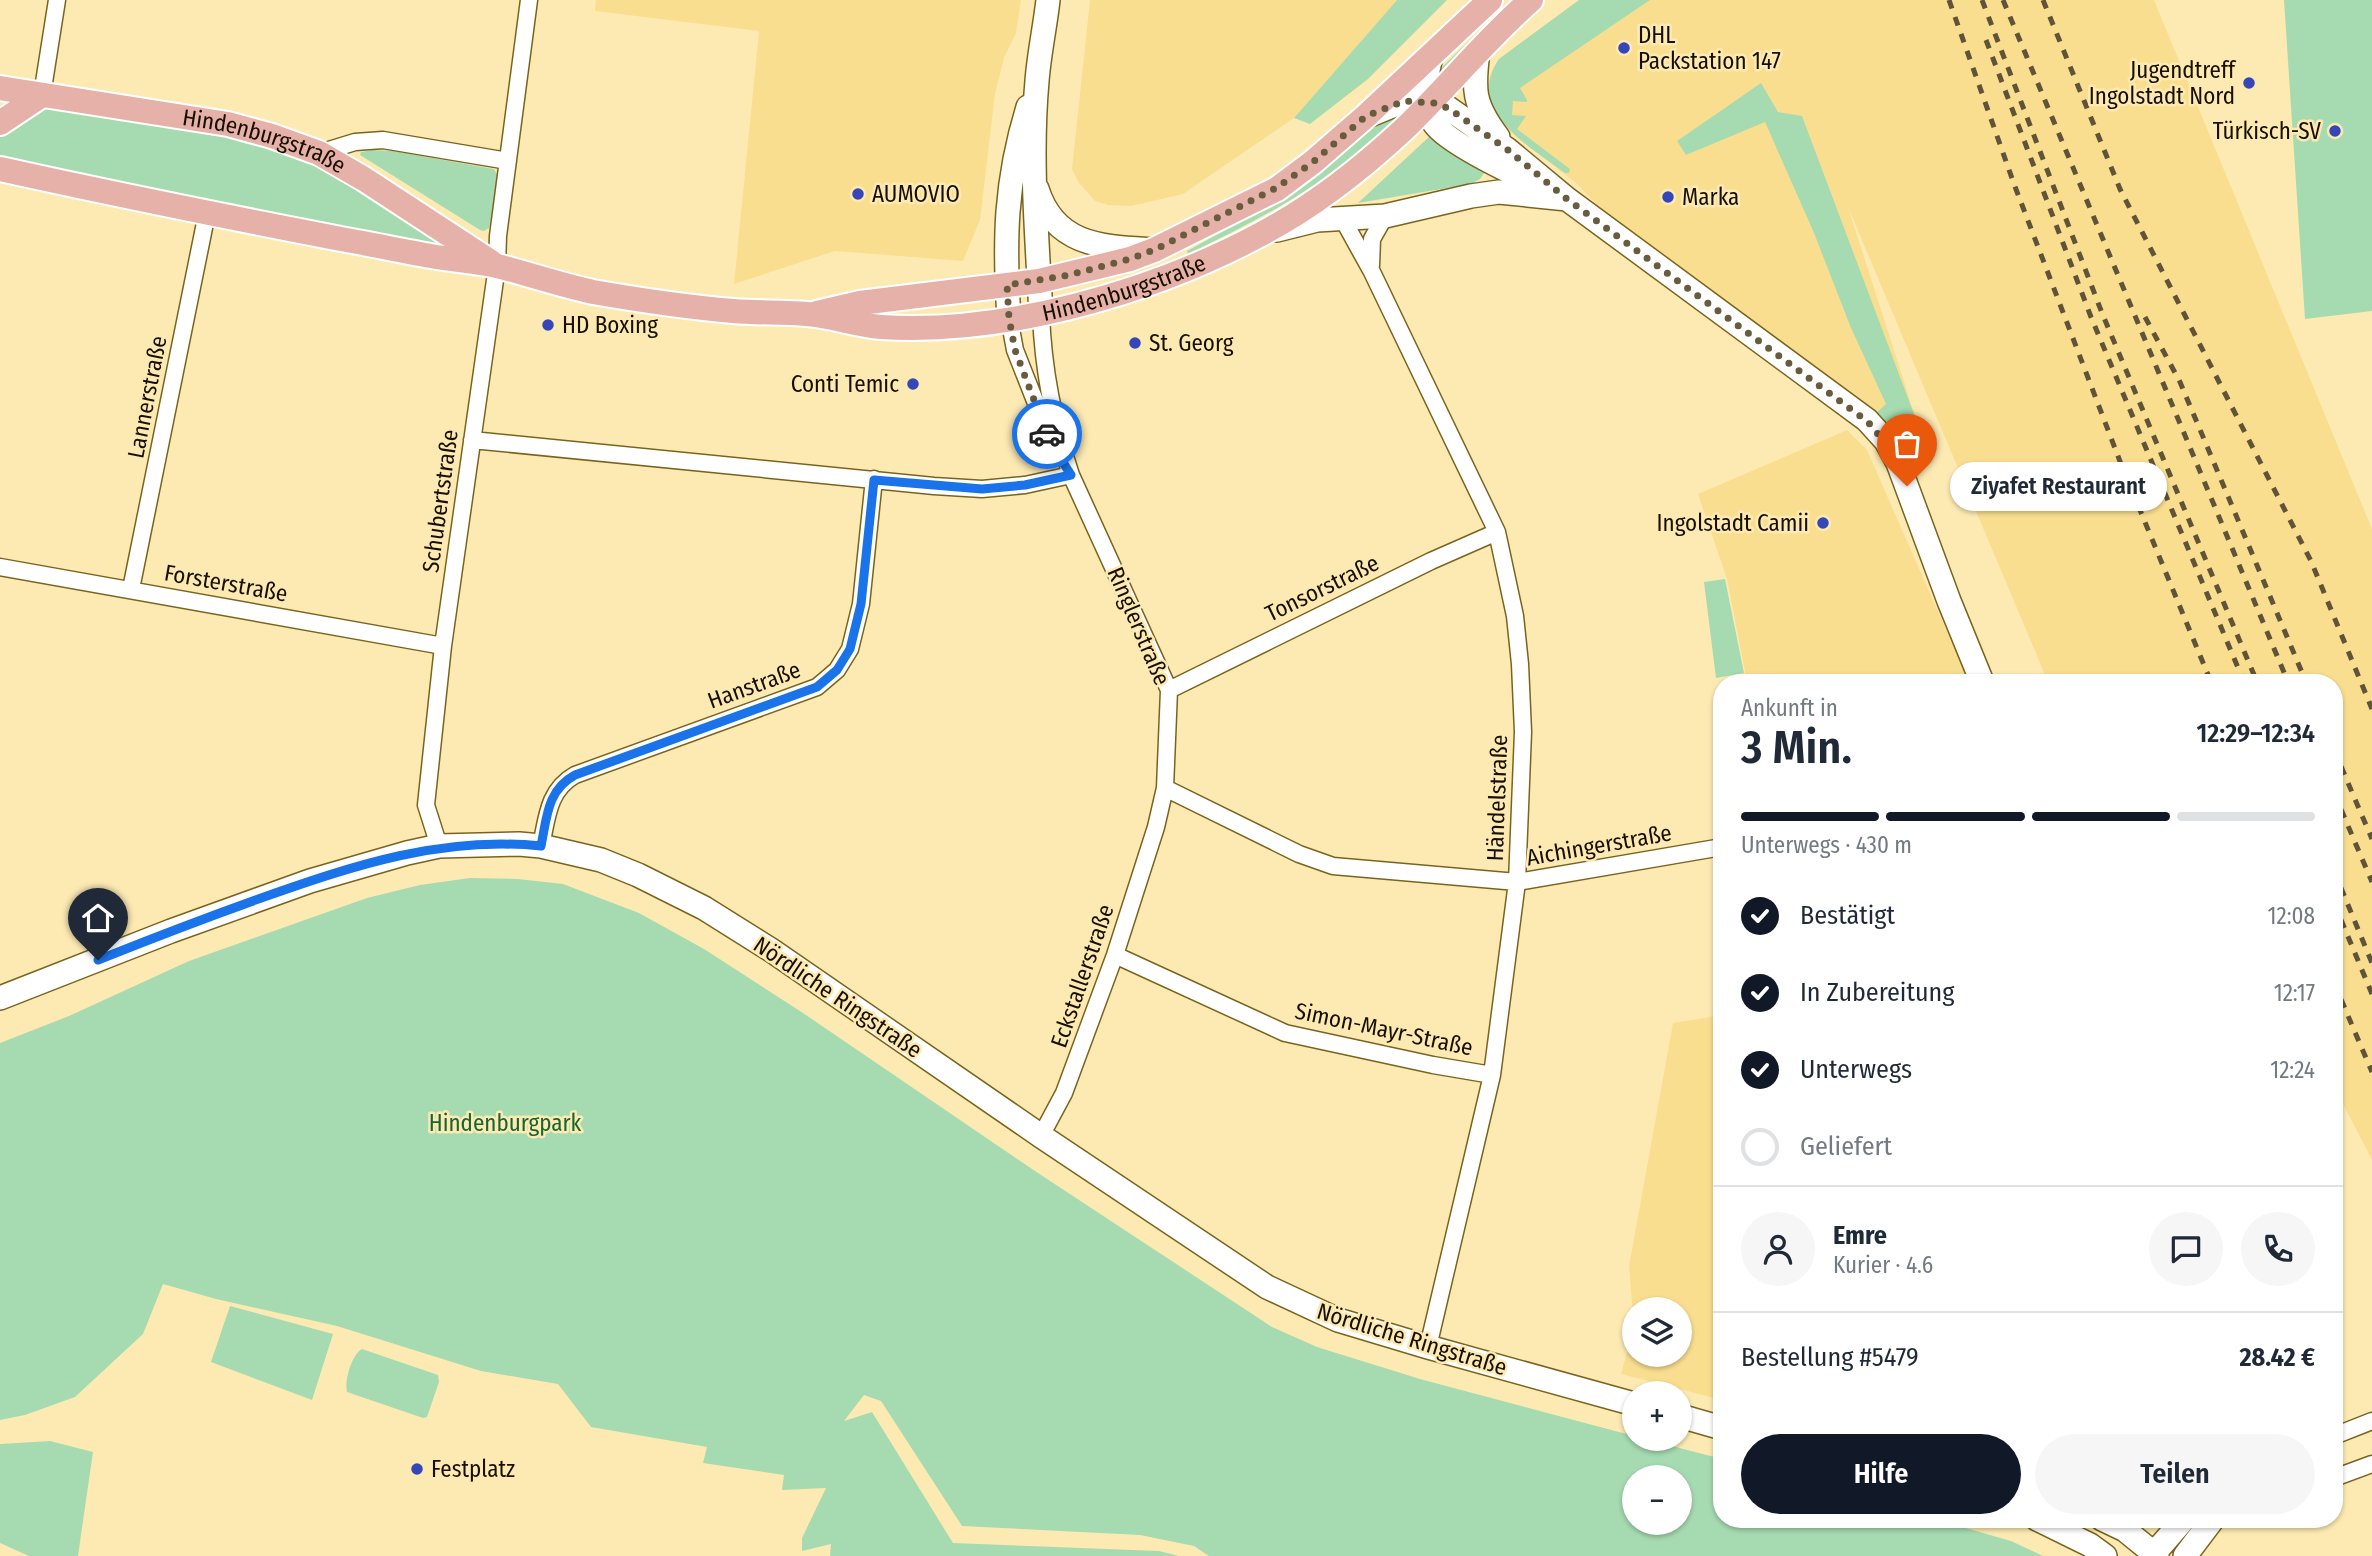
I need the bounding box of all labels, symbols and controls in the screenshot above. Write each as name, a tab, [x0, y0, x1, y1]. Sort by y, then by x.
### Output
place label: DHL Packstation 147	[1638, 21, 1781, 75]
marker: DHL Packstation 147	[1616, 40, 1632, 56]
place label: Jugendtreff Ingolstadt Nord	[2089, 56, 2237, 110]
marker: Jugendtreff Ingolstadt Nord	[2241, 75, 2257, 91]
street label: Hindenburgstraße	[181, 103, 351, 179]
place label: Türkisch-SV	[2213, 117, 2321, 145]
marker: Türkisch-SV	[2327, 123, 2343, 139]
place label: AUMOVIO	[872, 180, 960, 208]
place label: Marka	[1682, 183, 1739, 211]
marker: AUMOVIO	[850, 186, 866, 202]
marker: Marka	[1660, 189, 1676, 205]
street label: Hindenburgstraße	[1039, 249, 1210, 327]
place label: HD Boxing	[562, 311, 658, 339]
marker: HD Boxing	[540, 317, 556, 333]
place label: St. Georg	[1149, 329, 1234, 357]
street label: Lannerstraße	[121, 333, 173, 461]
marker: St. Georg	[1127, 335, 1143, 351]
place label: Conti Temic	[791, 370, 899, 398]
marker: Conti Temic	[905, 376, 921, 392]
courier	[1012, 399, 1082, 469]
pin	[1877, 414, 1937, 486]
icon: car	[1028, 415, 1066, 453]
icon: bag	[1888, 425, 1926, 463]
street label: Schubertstraße	[416, 428, 464, 574]
callout: Ziyafet Restaurant	[1949, 462, 2166, 510]
text: Ziyafet Restaurant	[1971, 472, 2146, 500]
place label: Ingolstadt Camii	[1657, 509, 1809, 537]
marker: Ingolstadt Camii	[1815, 515, 1831, 531]
street label: Tonsorstraße	[1261, 548, 1383, 628]
street label: Forsterstraße	[162, 558, 290, 608]
street label: Ringlerstraße	[1102, 563, 1176, 689]
street label: Hanstraße	[704, 655, 804, 715]
text: Ankunft in	[1741, 694, 1838, 722]
text: 12:29–12:34	[2197, 718, 2315, 749]
text: 3 Min.	[1741, 720, 1852, 775]
street label: Händelstraße	[1481, 734, 1513, 862]
street label: Aichingerstraße	[1524, 818, 1674, 872]
text: Unterwegs · 430 m	[1741, 831, 1912, 859]
pin	[68, 888, 128, 960]
icon: check	[1741, 897, 1779, 935]
icon: home	[79, 899, 117, 937]
text: Bestätigt	[1800, 900, 1895, 931]
street label: Eckstallerstraße	[1044, 901, 1120, 1051]
text: 12:08	[2268, 902, 2315, 930]
street label: Nördliche Ringstraße	[748, 930, 928, 1064]
icon: check	[1741, 974, 1779, 1012]
text: In Zubereitung	[1800, 977, 1954, 1008]
text: 12:17	[2274, 979, 2315, 1007]
street label: Simon-Mayr-Straße	[1292, 996, 1476, 1062]
icon: check	[1741, 1051, 1779, 1089]
text: Unterwegs	[1800, 1054, 1912, 1085]
text: 12:24	[2270, 1056, 2315, 1084]
park label: Hindenburgpark	[429, 1109, 582, 1137]
text: Geliefert	[1800, 1131, 1892, 1162]
button: person	[1741, 1212, 1815, 1286]
button: chat	[2149, 1212, 2223, 1286]
button: phone	[2241, 1212, 2315, 1286]
text: Emre	[1833, 1220, 1887, 1251]
text: Kurier · 4.6	[1833, 1251, 1933, 1279]
street label: Nördliche Ringstraße	[1314, 1297, 1510, 1381]
map controls	[1622, 1297, 1692, 1535]
button: layers	[1622, 1297, 1692, 1367]
text: Bestellung #5479	[1741, 1342, 1919, 1373]
text: 28.42 €	[2239, 1342, 2315, 1373]
button: +	[1622, 1381, 1692, 1451]
button: Hilfe	[1741, 1434, 2021, 1514]
button: Teilen	[2035, 1434, 2315, 1514]
place label: Festplatz	[431, 1455, 515, 1483]
marker: Festplatz	[409, 1461, 425, 1477]
button: −	[1622, 1465, 1692, 1535]

